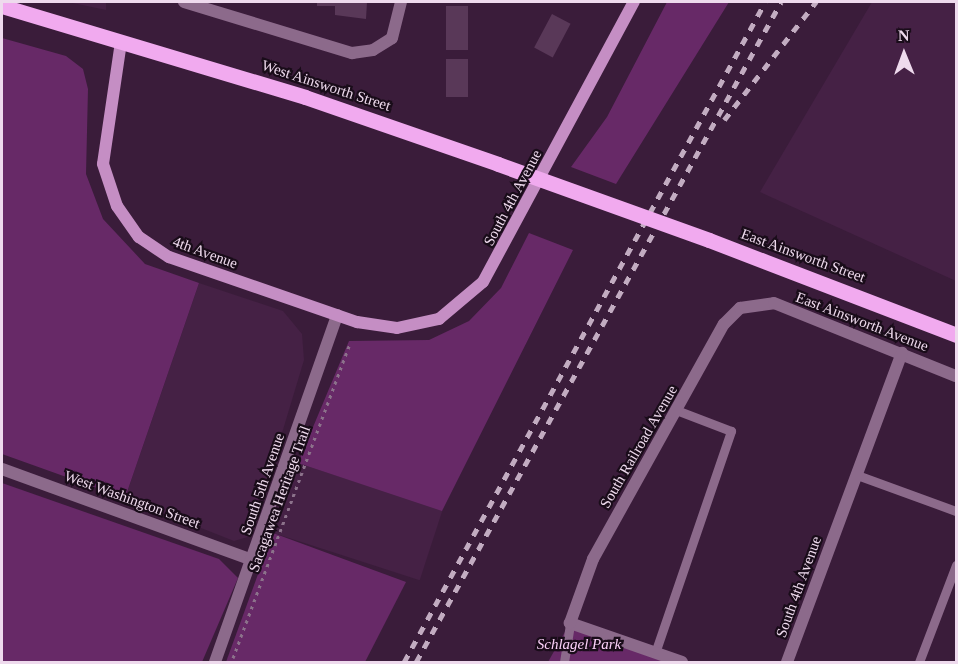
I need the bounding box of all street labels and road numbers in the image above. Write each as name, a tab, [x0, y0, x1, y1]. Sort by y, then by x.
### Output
street label: West Ainsworth Street	[259, 57, 393, 115]
street label: South 4th Avenue	[480, 146, 546, 250]
street label: East Ainsworth Street	[738, 225, 868, 287]
street label: 4th Avenue	[170, 233, 240, 273]
street label: East Ainsworth Avenue	[792, 288, 932, 356]
street label: South Railroad Avenue	[596, 382, 682, 512]
street label: Sacagawea Heritage Trail	[245, 423, 315, 575]
street label: South 5th Avenue	[237, 430, 289, 538]
street label: West Washington Street	[62, 467, 202, 533]
street label: South 4th Avenue	[772, 534, 826, 640]

